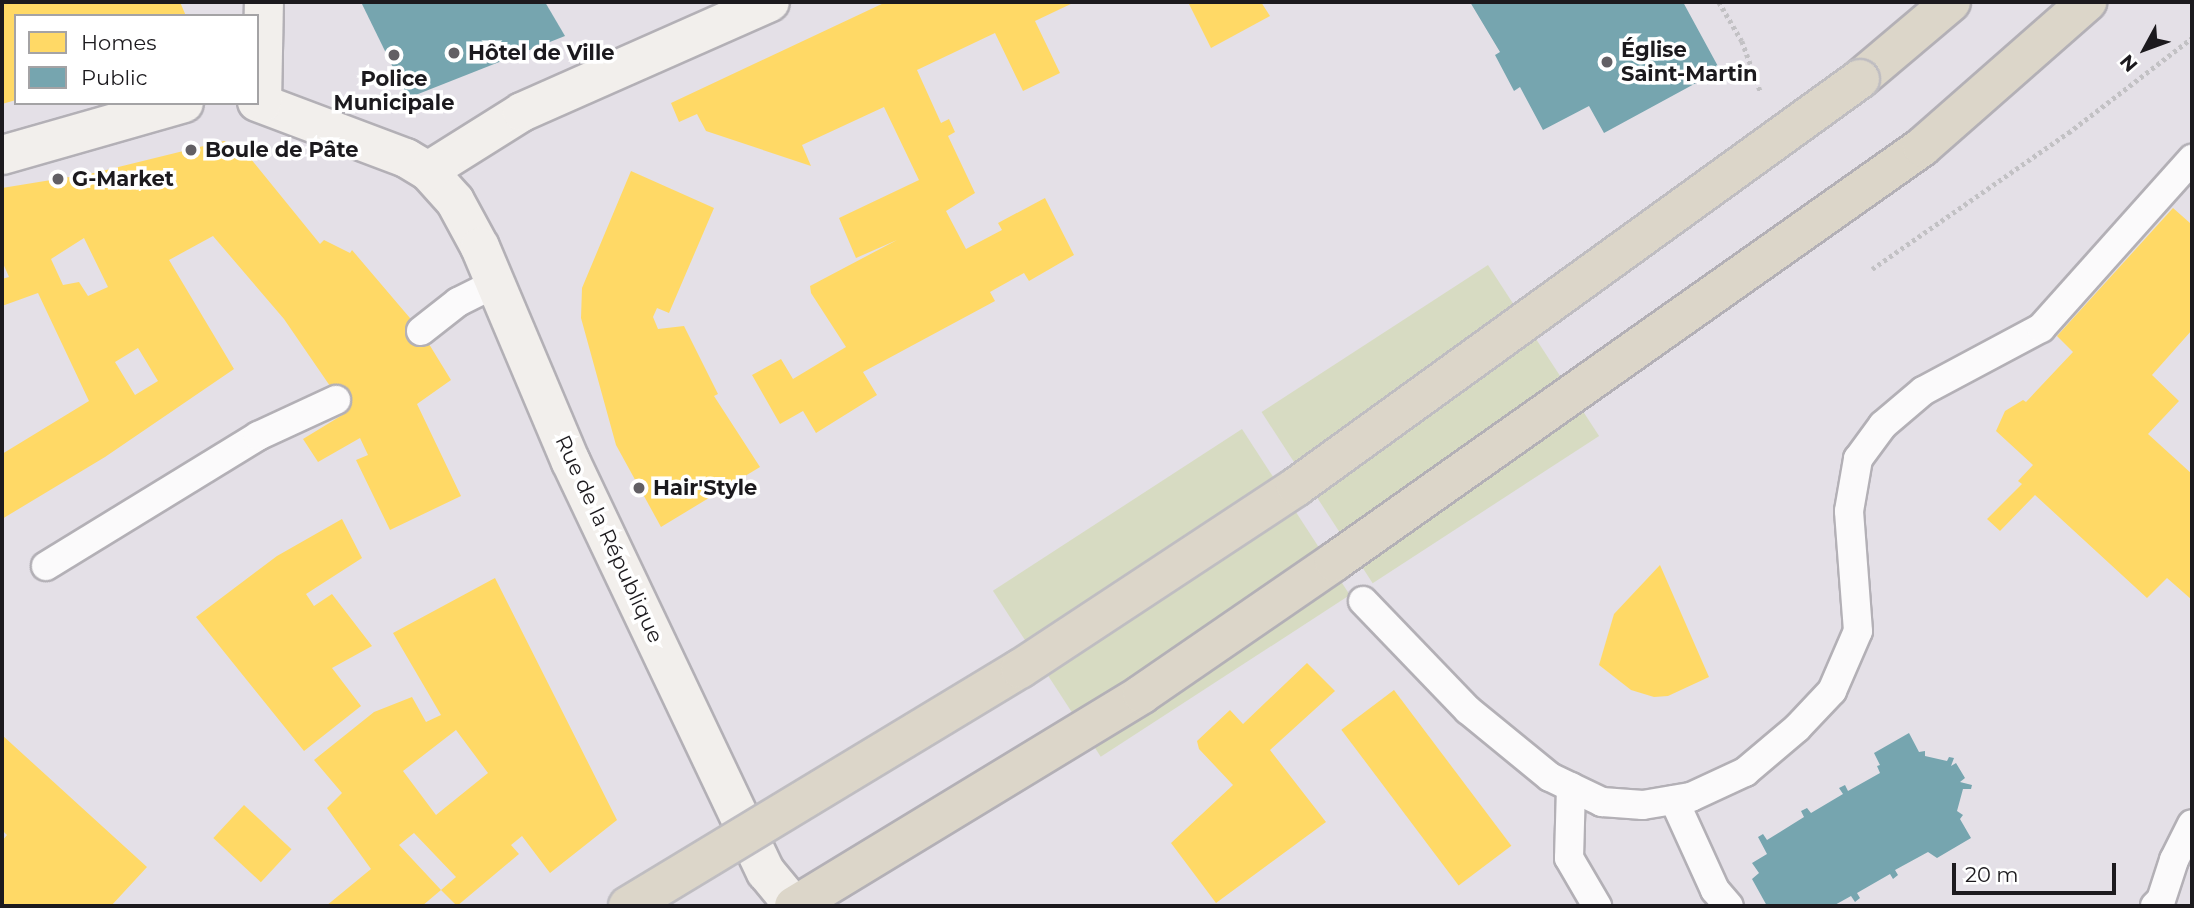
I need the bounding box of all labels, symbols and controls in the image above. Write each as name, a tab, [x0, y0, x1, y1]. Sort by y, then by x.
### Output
legend	[14, 14, 259, 105]
north arrow	[2110, 14, 2180, 84]
text: Homes	[81, 30, 156, 55]
place label: Église Saint-Martin	[1621, 37, 1758, 87]
place label: Hôtel de Ville	[468, 40, 615, 66]
marker: Hôtel de Ville	[446, 45, 462, 61]
marker: Police Municipale	[386, 47, 402, 63]
text: N	[2115, 50, 2142, 76]
marker: Église Saint-Martin	[1599, 54, 1615, 70]
text: Public	[81, 65, 148, 90]
place label: Police Municipale	[334, 66, 454, 116]
place label: Boule de Pâte	[205, 137, 359, 163]
marker: Boule de Pâte	[183, 142, 199, 158]
place label: G-Market	[72, 166, 174, 192]
marker: G-Market	[50, 171, 66, 187]
street label: Rue de la République	[550, 431, 668, 647]
place label: Hair'Style	[653, 475, 757, 501]
marker: Hair'Style	[631, 480, 647, 496]
scale bar	[1956, 848, 2120, 892]
text: 20 m	[1965, 862, 2019, 887]

